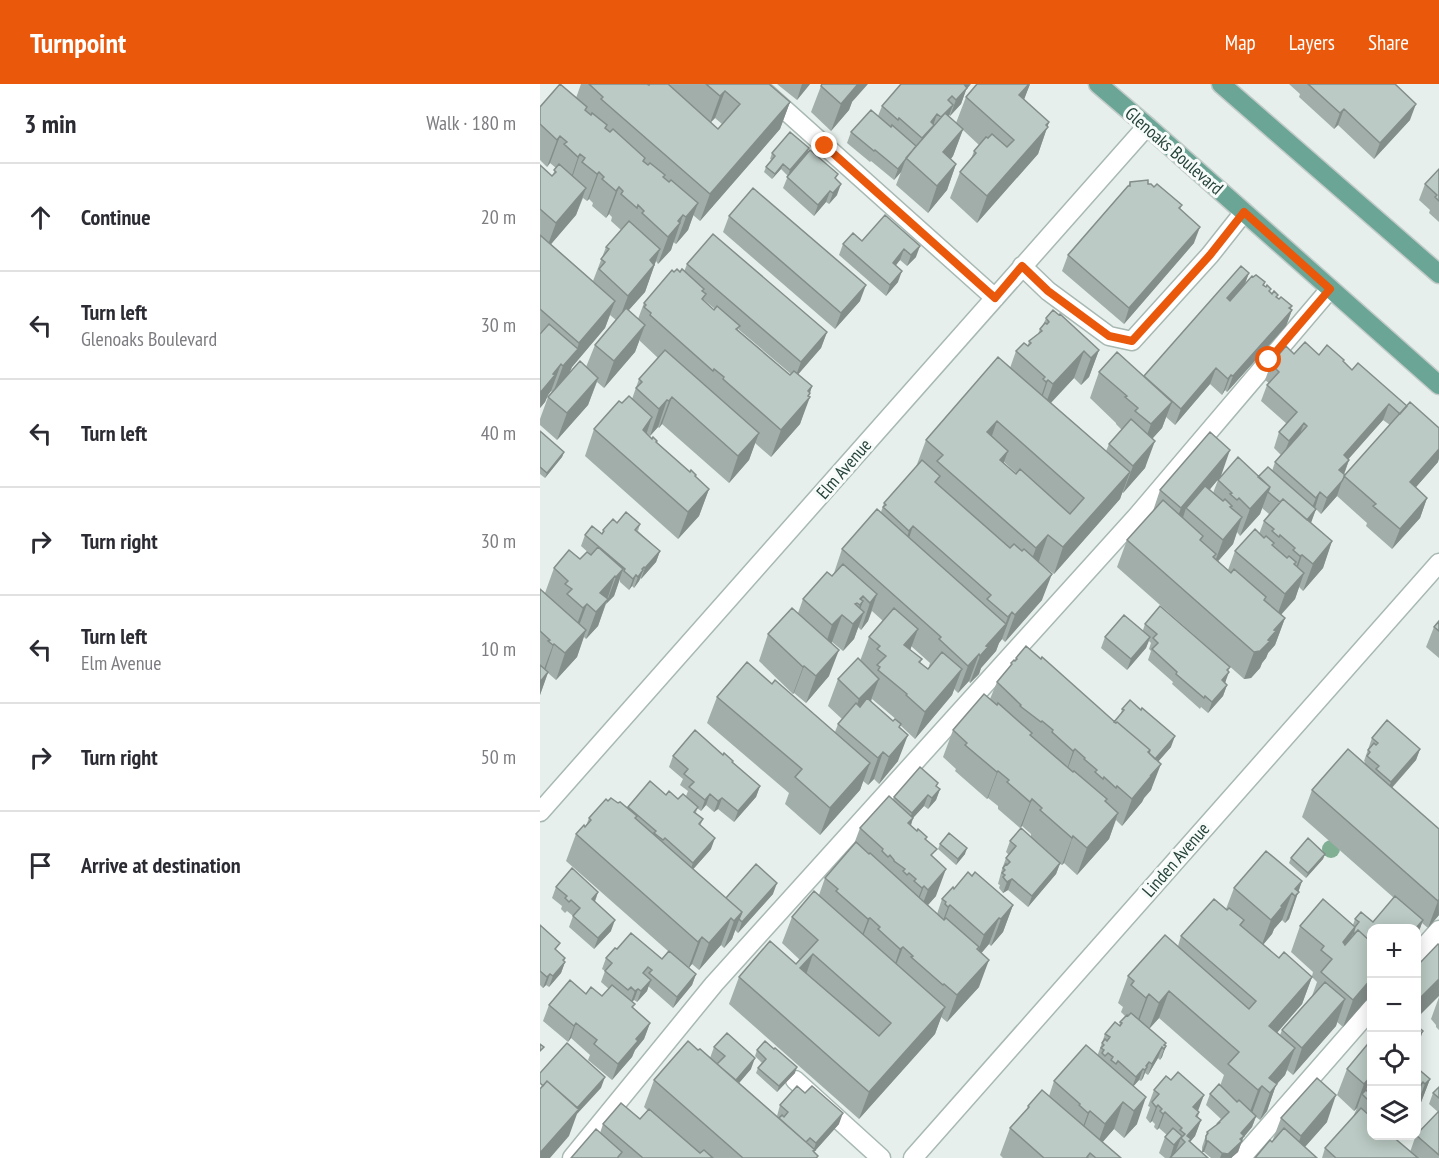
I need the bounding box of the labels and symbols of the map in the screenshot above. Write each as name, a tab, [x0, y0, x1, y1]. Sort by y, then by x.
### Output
street label: Glenoaks Boulevard	[1121, 102, 1228, 200]
route end	[811, 132, 837, 158]
route start	[1255, 346, 1281, 372]
street label: Elm Avenue	[811, 434, 876, 504]
street label: Linden Avenue	[1137, 818, 1214, 902]

